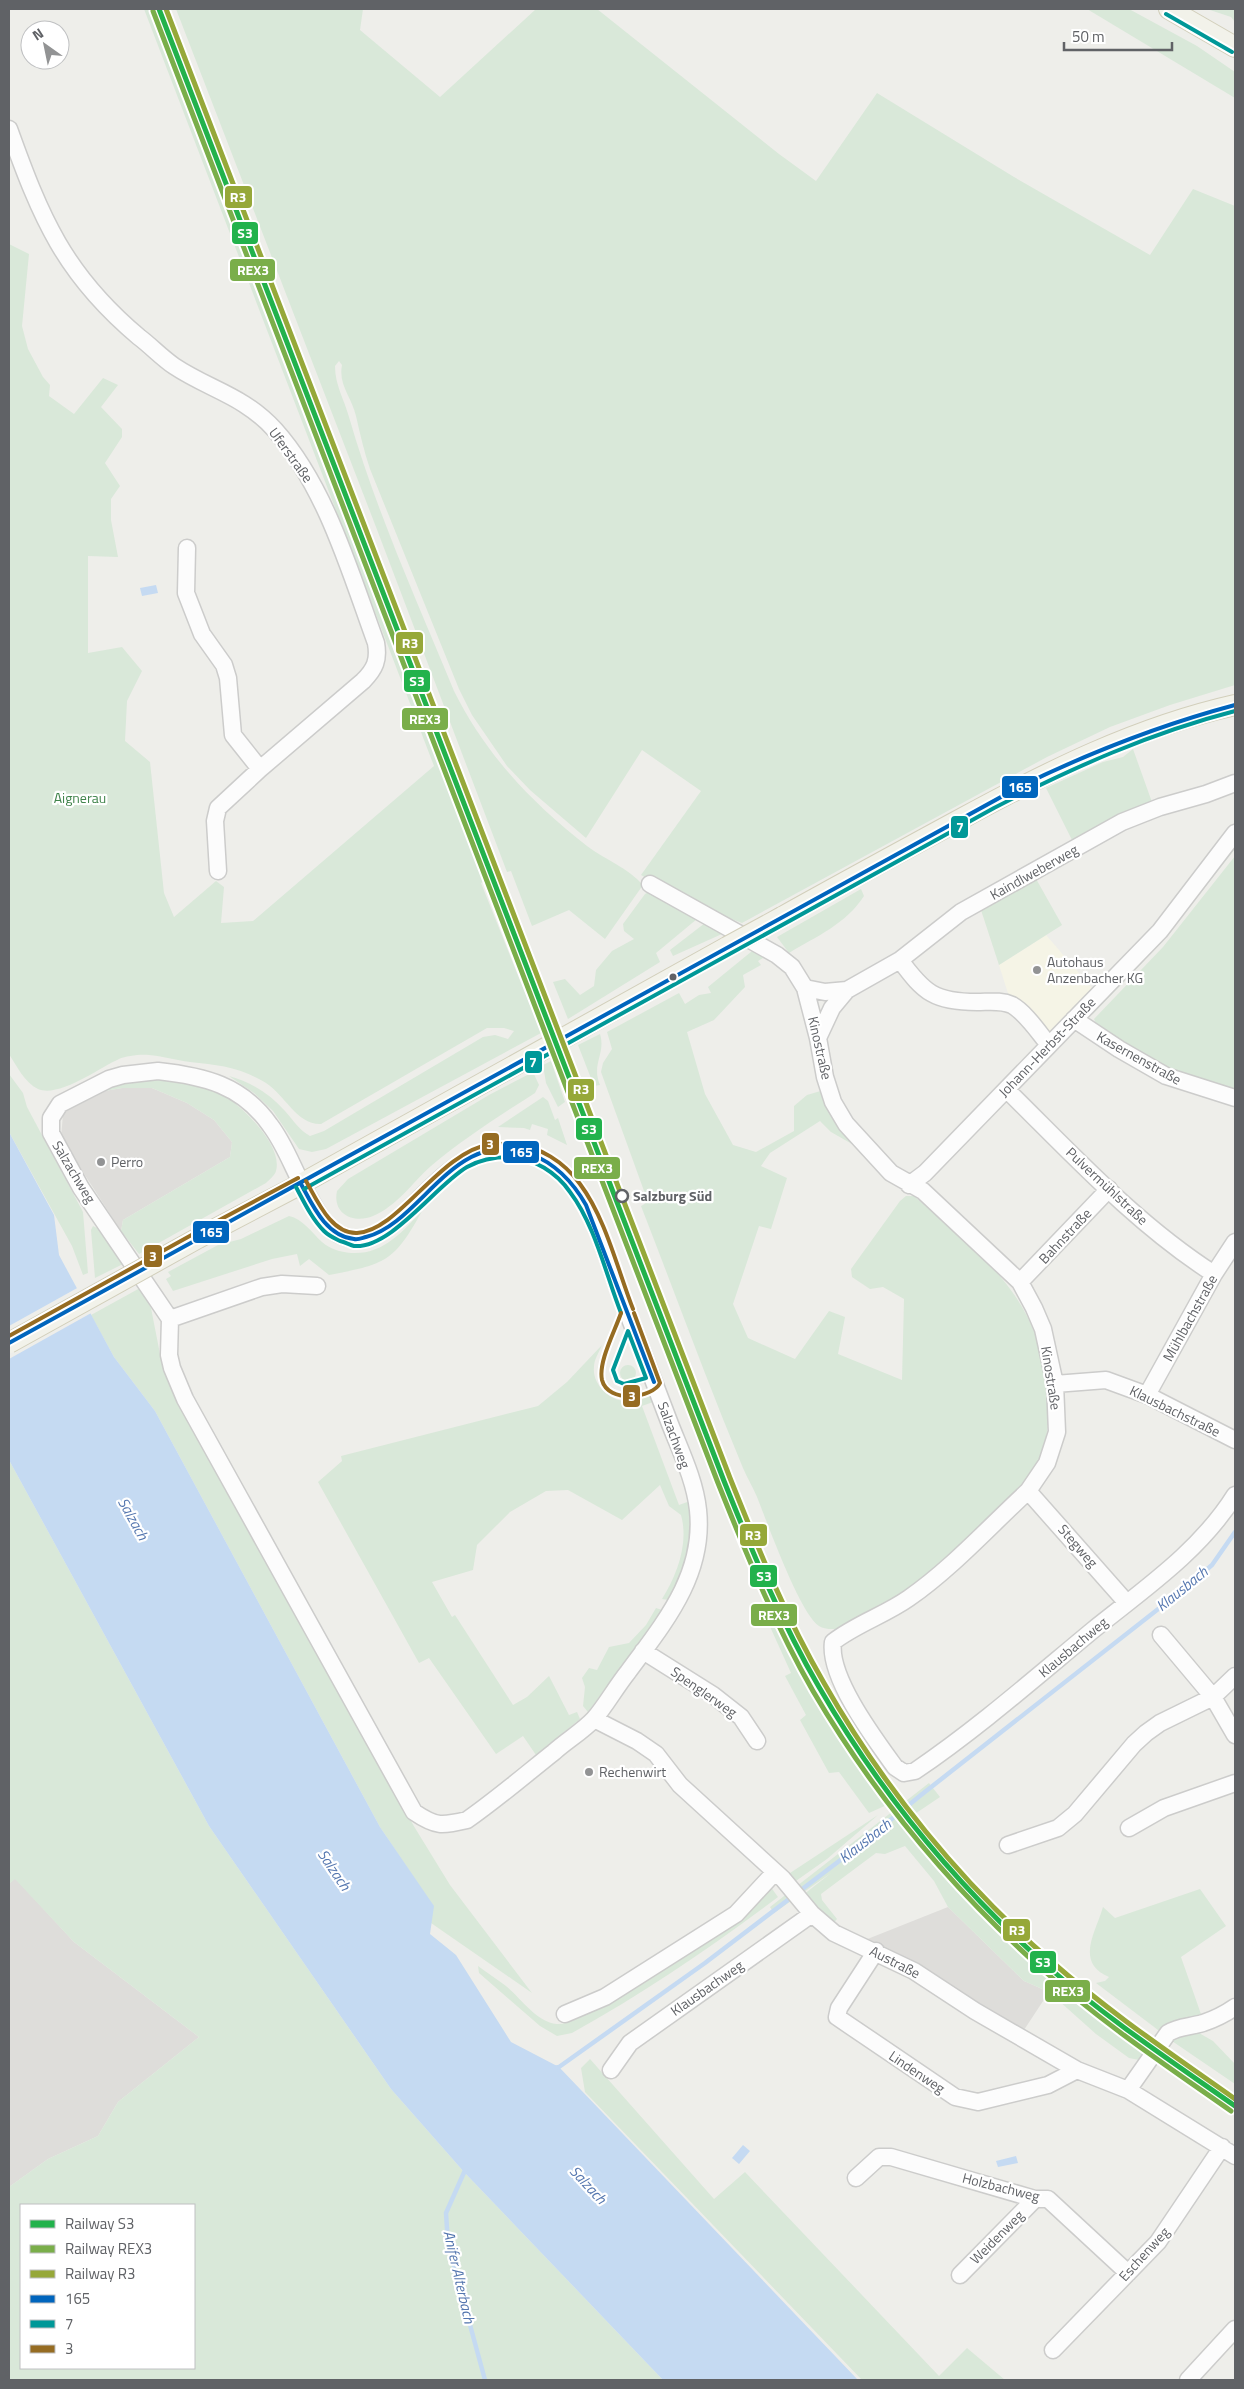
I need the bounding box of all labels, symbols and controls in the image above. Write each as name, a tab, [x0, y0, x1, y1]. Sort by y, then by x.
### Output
north arrow	[20, 20, 70, 70]
scale bar	[1064, 20, 1172, 52]
text: N	[28, 22, 47, 45]
text: 50 m	[1072, 25, 1105, 48]
line badge: R3	[224, 185, 253, 209]
text: R3	[230, 186, 246, 207]
line badge: S3	[231, 221, 259, 245]
text: S3	[237, 222, 253, 243]
line badge: REX3	[229, 258, 276, 282]
text: REX3	[237, 259, 269, 280]
street label: Uferstraße	[264, 423, 319, 487]
line badge: R3	[395, 631, 424, 655]
text: R3	[402, 632, 418, 653]
line badge: S3	[403, 669, 431, 693]
text: S3	[409, 670, 425, 691]
line badge: REX3	[401, 707, 449, 731]
text: REX3	[409, 708, 441, 729]
line badge: 165	[1001, 775, 1039, 799]
text: 165	[1008, 776, 1032, 797]
park label: Aignerau	[54, 787, 106, 808]
line badge: 7	[950, 815, 969, 839]
text: 7	[956, 816, 964, 837]
street label: Kaindlweberweg	[986, 839, 1082, 905]
place label: Autohaus Anzenbacher KG	[1047, 951, 1143, 988]
marker: Autohaus Anzenbacher KG	[1031, 964, 1043, 976]
unlabelled marker	[668, 972, 678, 982]
street label: Johann-Herbst-Straße	[993, 992, 1100, 1101]
street label: Kinostraße	[803, 1014, 838, 1082]
street label: Kasernenstraße	[1093, 1026, 1185, 1090]
line badge: 7	[524, 1050, 543, 1074]
text: 7	[529, 1051, 537, 1072]
line badge: R3	[567, 1078, 595, 1102]
text: R3	[573, 1078, 589, 1099]
line badge: S3	[575, 1117, 603, 1141]
text: S3	[581, 1118, 597, 1139]
line badge: 3	[481, 1132, 500, 1156]
text: 3	[486, 1133, 494, 1154]
street label: Salzachweg	[47, 1136, 101, 1207]
line badge: 165	[502, 1140, 540, 1164]
text: 165	[509, 1141, 533, 1162]
street label: Pulvermühlstraße	[1061, 1142, 1153, 1229]
place label: Perro	[111, 1151, 143, 1172]
marker: Perro	[95, 1156, 107, 1168]
line badge: REX3	[573, 1156, 621, 1180]
text: REX3	[581, 1157, 613, 1178]
place label: Salzburg Süd	[633, 1185, 712, 1206]
marker: Salzburg Süd	[615, 1189, 629, 1203]
street label: Bahnstraße	[1033, 1203, 1096, 1268]
line badge: 165	[192, 1220, 230, 1244]
text: 165	[199, 1221, 223, 1242]
line badge: 3	[143, 1244, 163, 1268]
text: 3	[149, 1245, 157, 1266]
street label: Mühlbachstraße	[1157, 1271, 1222, 1365]
street label: Kinostraße	[1036, 1345, 1067, 1411]
street label: Klausbachstraße	[1126, 1380, 1224, 1442]
line badge: 3	[622, 1384, 641, 1408]
text: 3	[628, 1385, 636, 1406]
street label: Salzachweg	[653, 1399, 696, 1471]
water label: Salzach	[112, 1493, 155, 1545]
street label: Stegweg	[1054, 1519, 1103, 1572]
line badge: R3	[739, 1523, 768, 1547]
text: R3	[745, 1524, 761, 1545]
water label: Klausbach	[1151, 1560, 1213, 1617]
line badge: S3	[749, 1564, 778, 1588]
text: S3	[756, 1565, 772, 1586]
line badge: REX3	[750, 1603, 798, 1627]
text: REX3	[758, 1604, 790, 1625]
street label: Klausbachweg	[1033, 1611, 1112, 1682]
street label: Spenglerweg	[667, 1661, 742, 1722]
place label: Rechenwirt	[599, 1761, 666, 1782]
marker: Rechenwirt	[583, 1766, 595, 1778]
water label: Klausbach	[834, 1812, 896, 1868]
water label: Salzach	[312, 1844, 357, 1895]
line badge: R3	[1002, 1918, 1031, 1942]
text: R3	[1009, 1919, 1025, 1940]
street label: Austraße	[866, 1940, 924, 1983]
line badge: S3	[1029, 1950, 1057, 1974]
text: S3	[1035, 1951, 1051, 1972]
street label: Klausbachweg	[666, 1955, 748, 2021]
line badge: REX3	[1044, 1979, 1091, 2003]
text: REX3	[1052, 1980, 1084, 2001]
street label: Lindenweg	[885, 2045, 950, 2098]
water label: Salzach	[564, 2160, 613, 2210]
street label: Holzbachweg	[960, 2167, 1042, 2206]
legend	[20, 2204, 195, 2369]
street label: Weidenweg	[965, 2205, 1028, 2268]
text: Railway S3	[65, 2212, 134, 2235]
street label: Eschenweg	[1113, 2222, 1174, 2286]
water label: Anifer Alterbach	[438, 2228, 481, 2326]
text: Railway REX3	[65, 2237, 152, 2260]
text: Railway R3	[65, 2262, 136, 2285]
text: 165	[65, 2287, 90, 2310]
text: 7	[65, 2312, 73, 2335]
text: 3	[65, 2337, 73, 2360]

